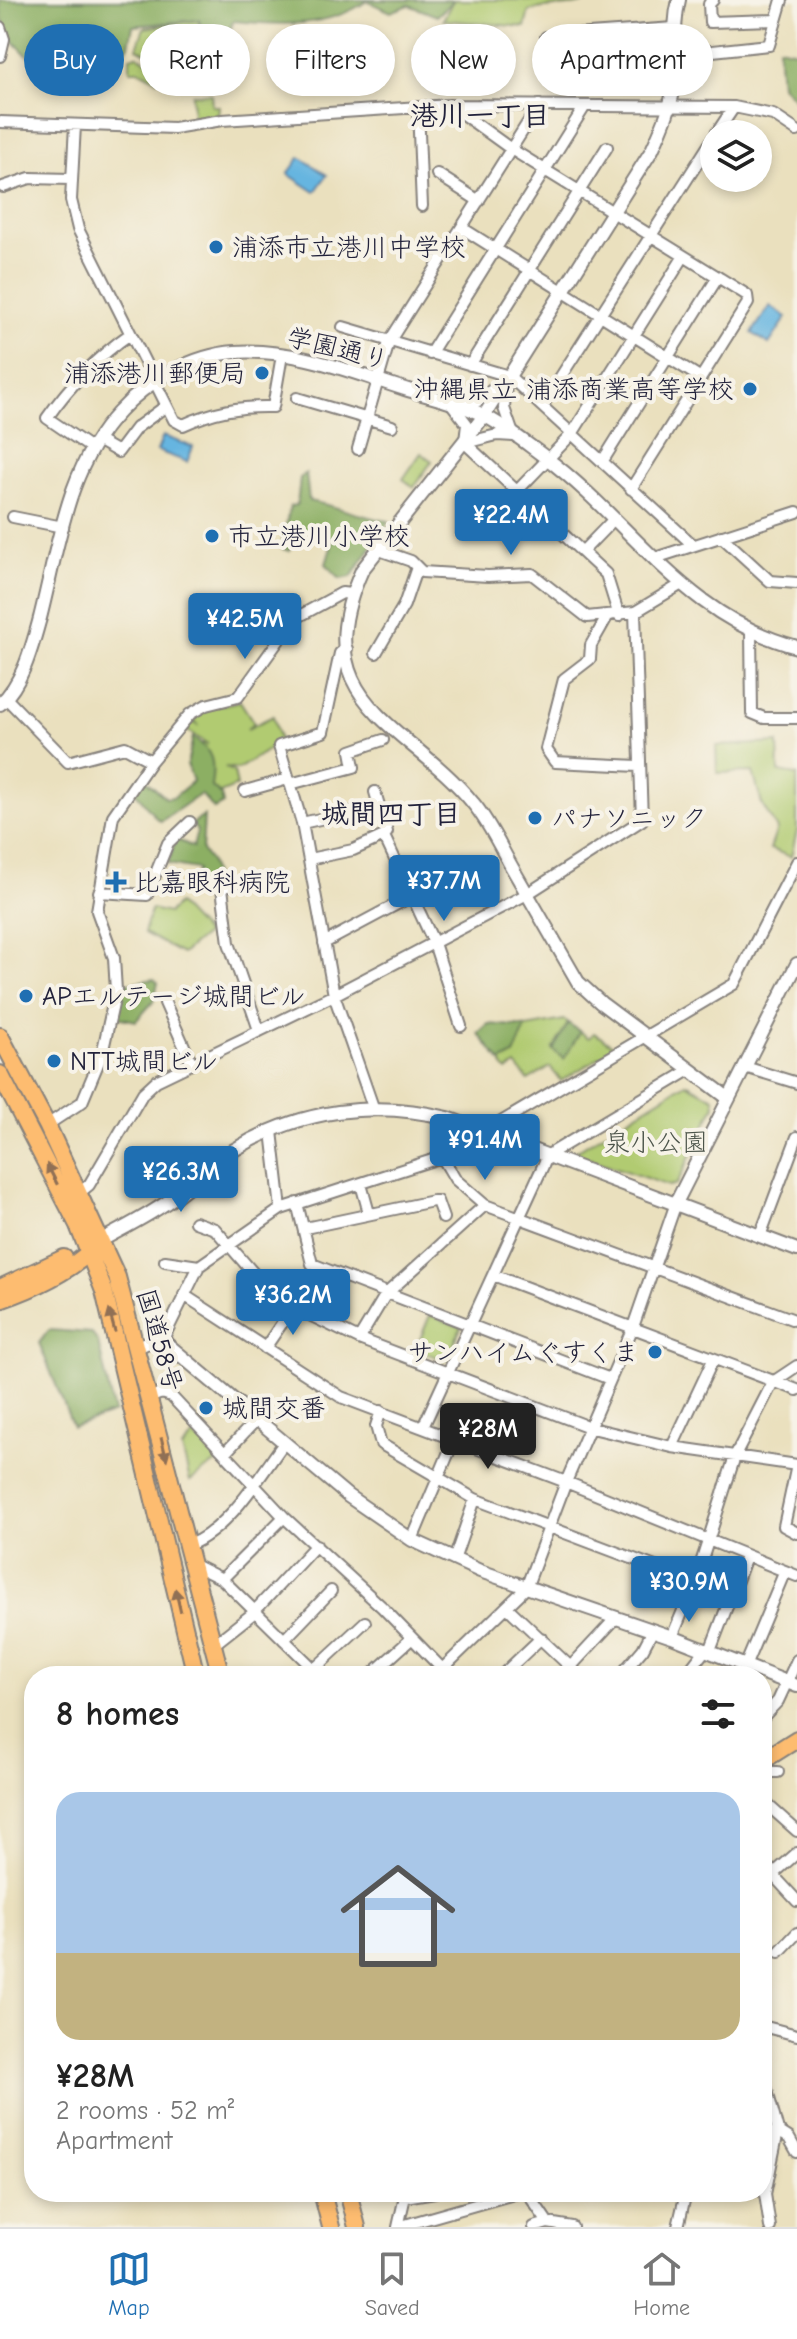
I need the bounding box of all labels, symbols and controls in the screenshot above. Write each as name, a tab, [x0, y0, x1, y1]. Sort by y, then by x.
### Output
chip: Buy	[24, 24, 124, 96]
chip: Rent	[140, 24, 250, 96]
chip: Filters	[266, 24, 395, 96]
chip: New	[411, 24, 516, 96]
chip: Apartment	[532, 24, 713, 96]
district label: 港川一丁目	[410, 100, 550, 132]
map controls	[700, 120, 772, 192]
button: layers	[700, 120, 772, 192]
place label: 浦添市立港川中学校	[232, 233, 466, 263]
marker: 浦添市立港川中学校	[207, 238, 225, 256]
street label: 学園通り	[284, 322, 392, 376]
place label: 浦添港川郵便局	[64, 359, 246, 389]
marker: 浦添港川郵便局	[253, 364, 271, 382]
place label: 沖縄県立 浦添商業高等学校	[413, 375, 734, 405]
marker: 沖縄県立 浦添商業高等学校	[741, 380, 759, 398]
pin: ¥22.4M	[446, 489, 576, 557]
text: ¥22.4M	[473, 500, 549, 530]
place label: 市立港川小学校	[228, 522, 410, 552]
marker: 市立港川小学校	[203, 527, 221, 545]
pin: ¥42.5M	[180, 593, 310, 661]
text: ¥42.5M	[206, 604, 284, 634]
district label: 城間四丁目	[321, 798, 461, 830]
place label: パナソニック	[551, 804, 707, 834]
marker: パナソニック	[526, 809, 544, 827]
pin: ¥37.7M	[379, 855, 509, 923]
text: ¥37.7M	[407, 866, 481, 896]
place label: 比嘉眼科病院	[134, 868, 290, 898]
marker: 比嘉眼科病院	[105, 871, 127, 893]
place label: APエルテージ城間ビル	[42, 982, 306, 1012]
marker: APエルテージ城間ビル	[17, 987, 35, 1005]
place label: NTT城間ビル	[70, 1047, 218, 1077]
marker: NTT城間ビル	[45, 1052, 63, 1070]
pin: ¥91.4M	[420, 1114, 550, 1182]
text: ¥91.4M	[448, 1125, 522, 1155]
park label: 泉小公園	[604, 1128, 708, 1158]
pin: ¥26.3M	[116, 1146, 246, 1214]
text: ¥26.3M	[142, 1157, 220, 1187]
one-way arrow	[46, 1162, 59, 1185]
pin: ¥36.2M	[228, 1269, 358, 1337]
text: ¥36.2M	[254, 1280, 332, 1310]
street label: 国道58号	[130, 1285, 188, 1395]
one-way arrow	[106, 1309, 118, 1334]
place label: サンハイムぐすくま	[408, 1338, 639, 1368]
marker: サンハイムぐすくま	[646, 1343, 664, 1361]
place label: 城間交番	[222, 1394, 326, 1424]
marker: 城間交番	[197, 1399, 215, 1417]
pin: ¥28M	[441, 1403, 535, 1471]
text: ¥28M	[458, 1414, 518, 1444]
one-way arrow	[159, 1436, 171, 1461]
pin: ¥30.9M	[624, 1556, 754, 1624]
text: ¥30.9M	[649, 1567, 729, 1597]
one-way arrow	[172, 1587, 184, 1612]
icon: filters	[696, 1692, 740, 1736]
text: 8 homes	[56, 1694, 179, 1734]
icon: home	[326, 1844, 470, 1988]
text: ¥28M	[56, 2056, 134, 2096]
text: 2 rooms · 52 m²	[56, 2096, 234, 2126]
text: Apartment	[56, 2126, 172, 2156]
tab: Map	[107, 2247, 151, 2321]
tab: Saved	[365, 2247, 420, 2321]
tab: Home	[633, 2247, 690, 2321]

